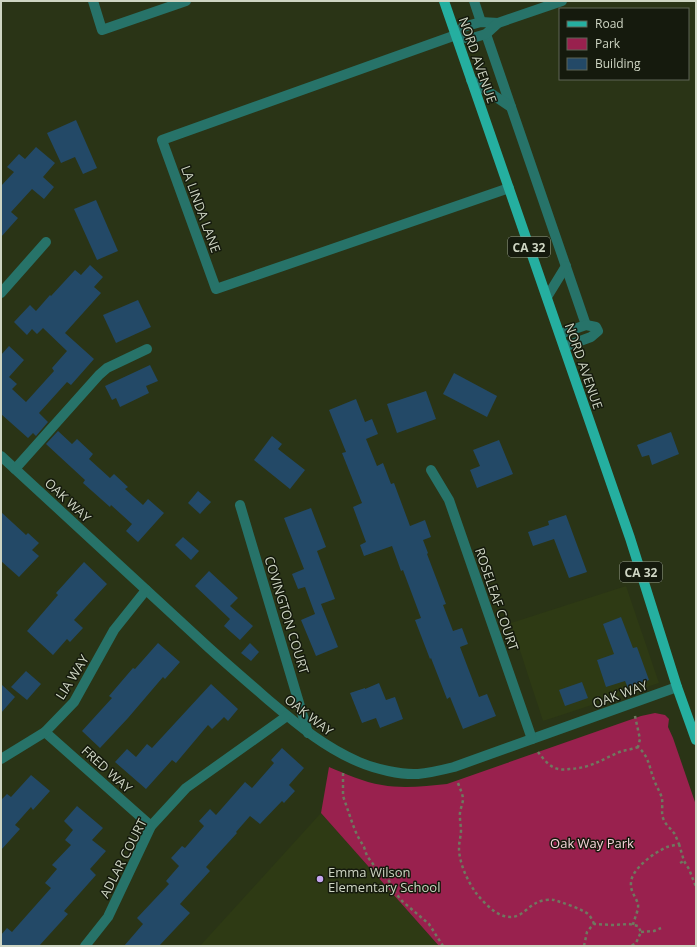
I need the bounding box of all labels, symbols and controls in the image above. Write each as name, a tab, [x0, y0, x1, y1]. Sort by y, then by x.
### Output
legend	[559, 8, 689, 80]
street label: NORD AVENUE	[455, 14, 501, 106]
text: Road	[595, 15, 624, 32]
text: Park	[595, 35, 621, 52]
text: Building	[595, 55, 641, 72]
street label: LA LINDA LANE	[177, 163, 225, 255]
road number: CA 32	[508, 237, 550, 257]
street label: NORD AVENUE	[561, 320, 607, 412]
street label: OAK WAY	[41, 474, 96, 527]
street label: ROSELEAF COURT	[471, 545, 523, 654]
street label: COVINGTON COURT	[261, 554, 314, 677]
road number: CA 32	[620, 562, 662, 582]
street label: LIA WAY	[51, 651, 93, 703]
street label: OAK WAY	[590, 676, 651, 712]
street label: OAK WAY	[281, 690, 338, 740]
street label: FRED WAY	[78, 741, 137, 797]
street label: ADLAR COURT	[95, 814, 151, 901]
park label: Oak Way Park	[550, 834, 634, 852]
place label: Emma Wilson Elementary School	[328, 863, 440, 896]
marker: Emma Wilson Elementary School	[315, 874, 325, 884]

